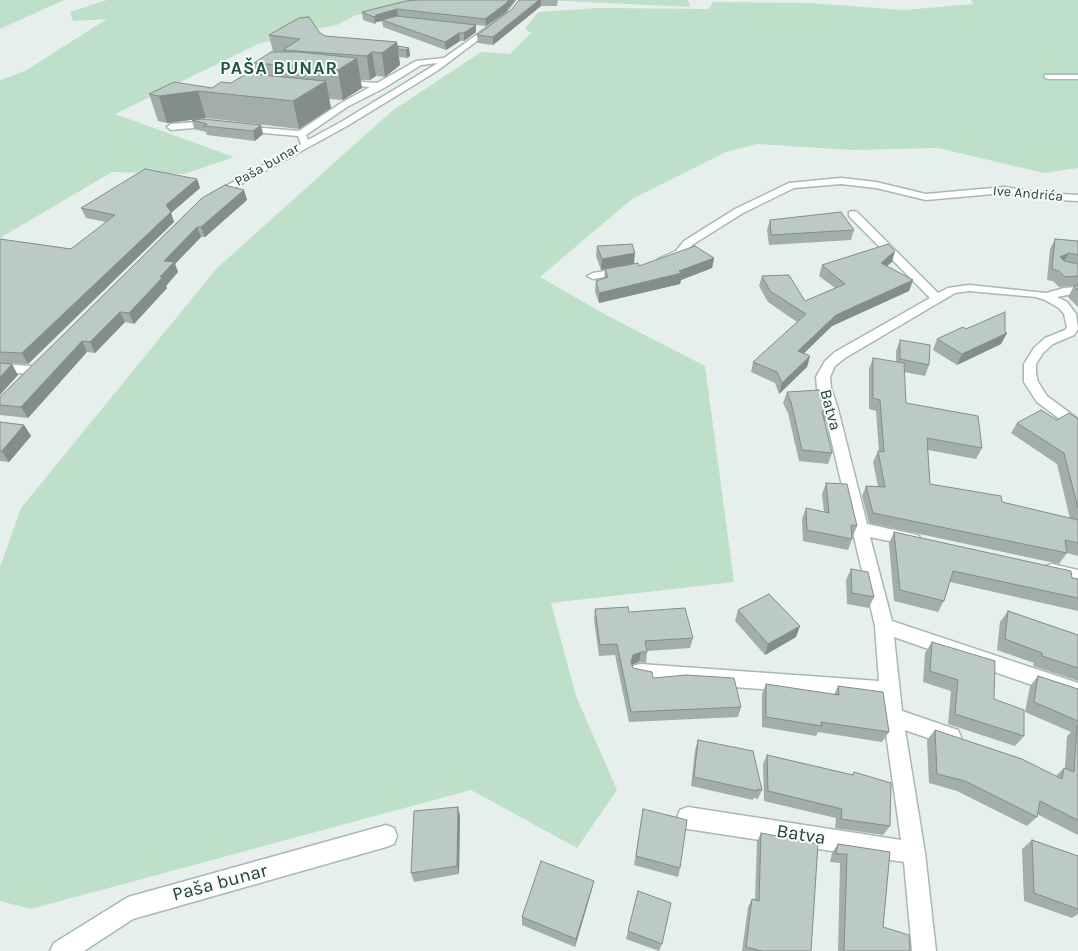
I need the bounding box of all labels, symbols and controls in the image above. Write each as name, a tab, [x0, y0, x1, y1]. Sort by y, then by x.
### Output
district label: PAŠA BUNAR	[219, 58, 339, 80]
street label: Paša bunar	[232, 140, 302, 190]
street label: Ive Andrića	[992, 183, 1064, 205]
street label: Batva	[815, 387, 845, 433]
street label: Batva	[775, 820, 827, 850]
street label: Paša bunar	[170, 859, 270, 907]

